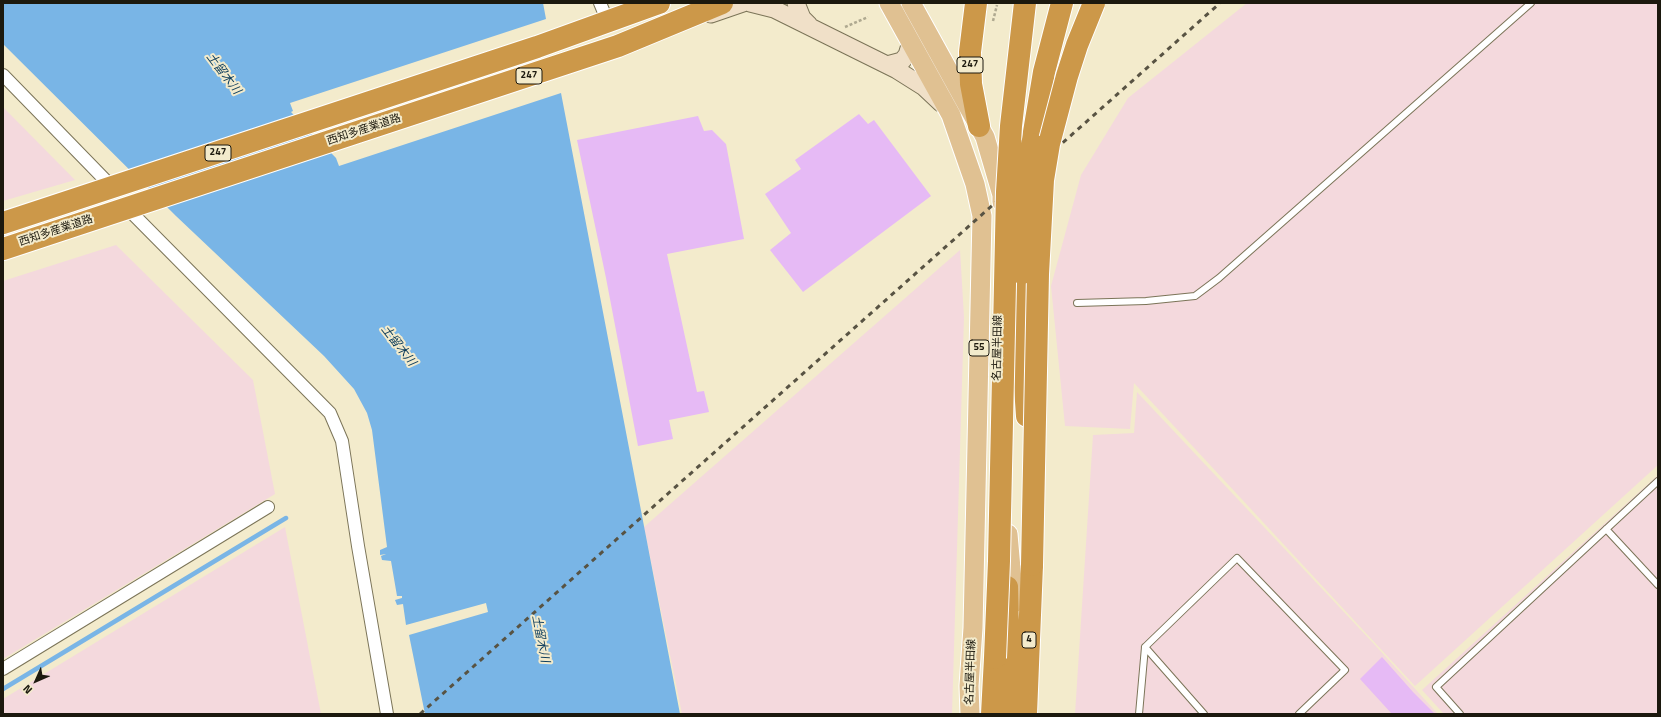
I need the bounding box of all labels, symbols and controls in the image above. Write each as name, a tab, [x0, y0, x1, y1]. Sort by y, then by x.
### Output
water label: 土留木川	[203, 50, 243, 98]
road number: 247	[957, 57, 983, 73]
road number: 247	[516, 68, 542, 84]
street label: 西知多産業道路	[325, 112, 403, 148]
road number: 247	[205, 145, 231, 161]
street label: 西知多産業道路	[17, 213, 95, 249]
street label: 名古屋半田線	[991, 315, 1005, 381]
water label: 土留木川	[378, 323, 418, 369]
road number: 55	[969, 340, 989, 356]
water label: 土留木川	[528, 614, 552, 664]
road number: 4	[1022, 632, 1036, 648]
street label: 名古屋半田線	[963, 639, 979, 705]
north arrow	[16, 661, 56, 701]
text: N	[19, 681, 36, 698]

